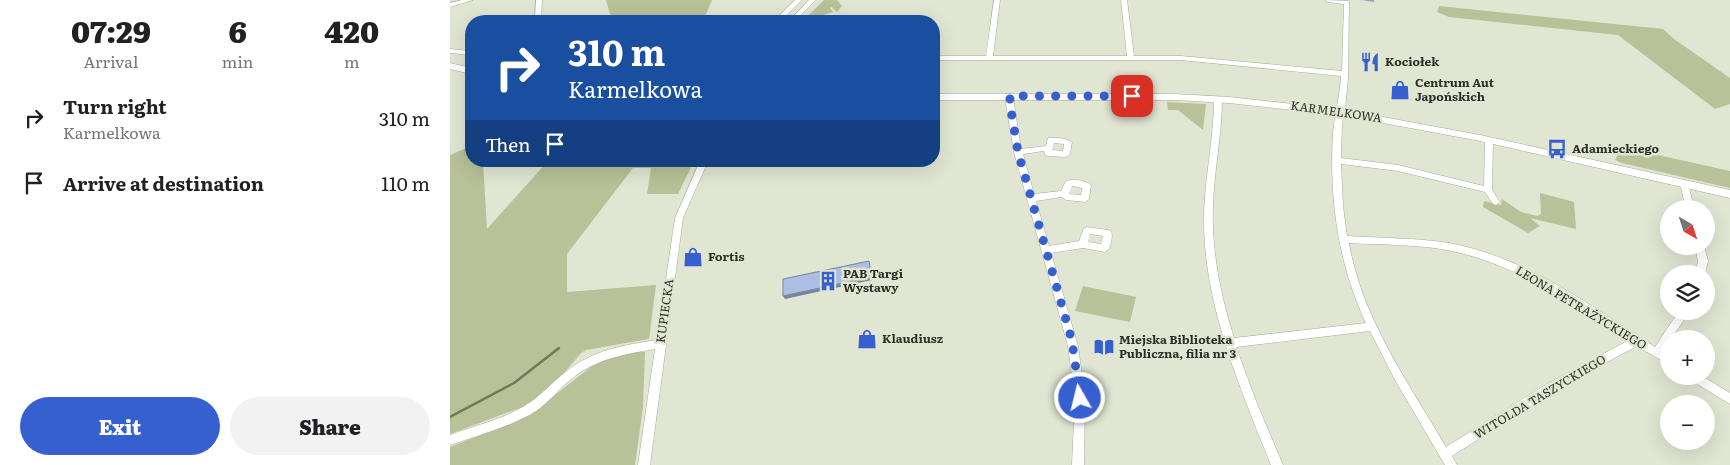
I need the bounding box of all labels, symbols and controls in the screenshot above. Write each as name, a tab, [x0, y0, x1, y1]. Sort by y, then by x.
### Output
text: 07:29	[71, 8, 151, 52]
text: 6	[228, 8, 247, 52]
text: 420	[324, 8, 379, 52]
text: 310 m	[568, 25, 665, 77]
icon: right	[485, 35, 550, 100]
text: Arrival	[84, 49, 138, 73]
text: min	[222, 49, 253, 73]
text: m	[344, 49, 359, 73]
restaurant icon: Kociołek	[1359, 51, 1381, 73]
place label: Kociołek	[1385, 52, 1440, 70]
text: Karmelkowa	[568, 72, 702, 105]
place label: Centrum Aut Japońskich	[1415, 73, 1495, 105]
pin	[1111, 75, 1153, 117]
shop icon: Centrum Aut Japońskich	[1389, 79, 1411, 101]
icon: arrive	[1118, 82, 1146, 110]
text: Turn right	[63, 92, 167, 120]
street label: KARMELKOWA	[1289, 96, 1383, 126]
icon: right	[20, 104, 48, 132]
text: 310 m	[379, 104, 430, 132]
text: Karmelkowa	[63, 120, 161, 144]
text: Then	[485, 130, 531, 158]
icon: arrive	[541, 130, 569, 158]
bus stop icon: Adamieckiego	[1546, 138, 1568, 160]
place label: Adamieckiego	[1572, 139, 1659, 157]
icon: arrive	[20, 169, 48, 197]
text: Arrive at destination	[63, 169, 264, 197]
text: 110 m	[381, 169, 430, 197]
north arrow	[1660, 200, 1715, 255]
map controls	[1660, 200, 1715, 450]
shop icon: Fortis	[682, 246, 704, 268]
place label: Fortis	[708, 247, 745, 265]
street label: LEONA PETRAŻYCKIEGO	[1513, 261, 1650, 353]
place label: PAB Targi Wystawy	[843, 264, 904, 296]
button: layers	[1660, 265, 1715, 320]
building icon: PAB Targi Wystawy	[817, 270, 839, 292]
street label: KUPIECKA	[651, 278, 677, 344]
shop icon: Klaudiusz	[856, 328, 878, 350]
place label: Klaudiusz	[882, 329, 944, 347]
place label: Miejska Biblioteka Publiczna, filia nr 3	[1119, 330, 1237, 362]
button: +	[1660, 330, 1715, 385]
library icon: Miejska Biblioteka Publiczna, filia nr 3	[1093, 336, 1115, 358]
street label: WITOLDA TASZYCKIEGO	[1470, 350, 1609, 443]
position arrow	[1053, 371, 1105, 423]
button: −	[1660, 395, 1715, 450]
button: Exit	[20, 397, 220, 455]
button: Share	[230, 397, 430, 455]

